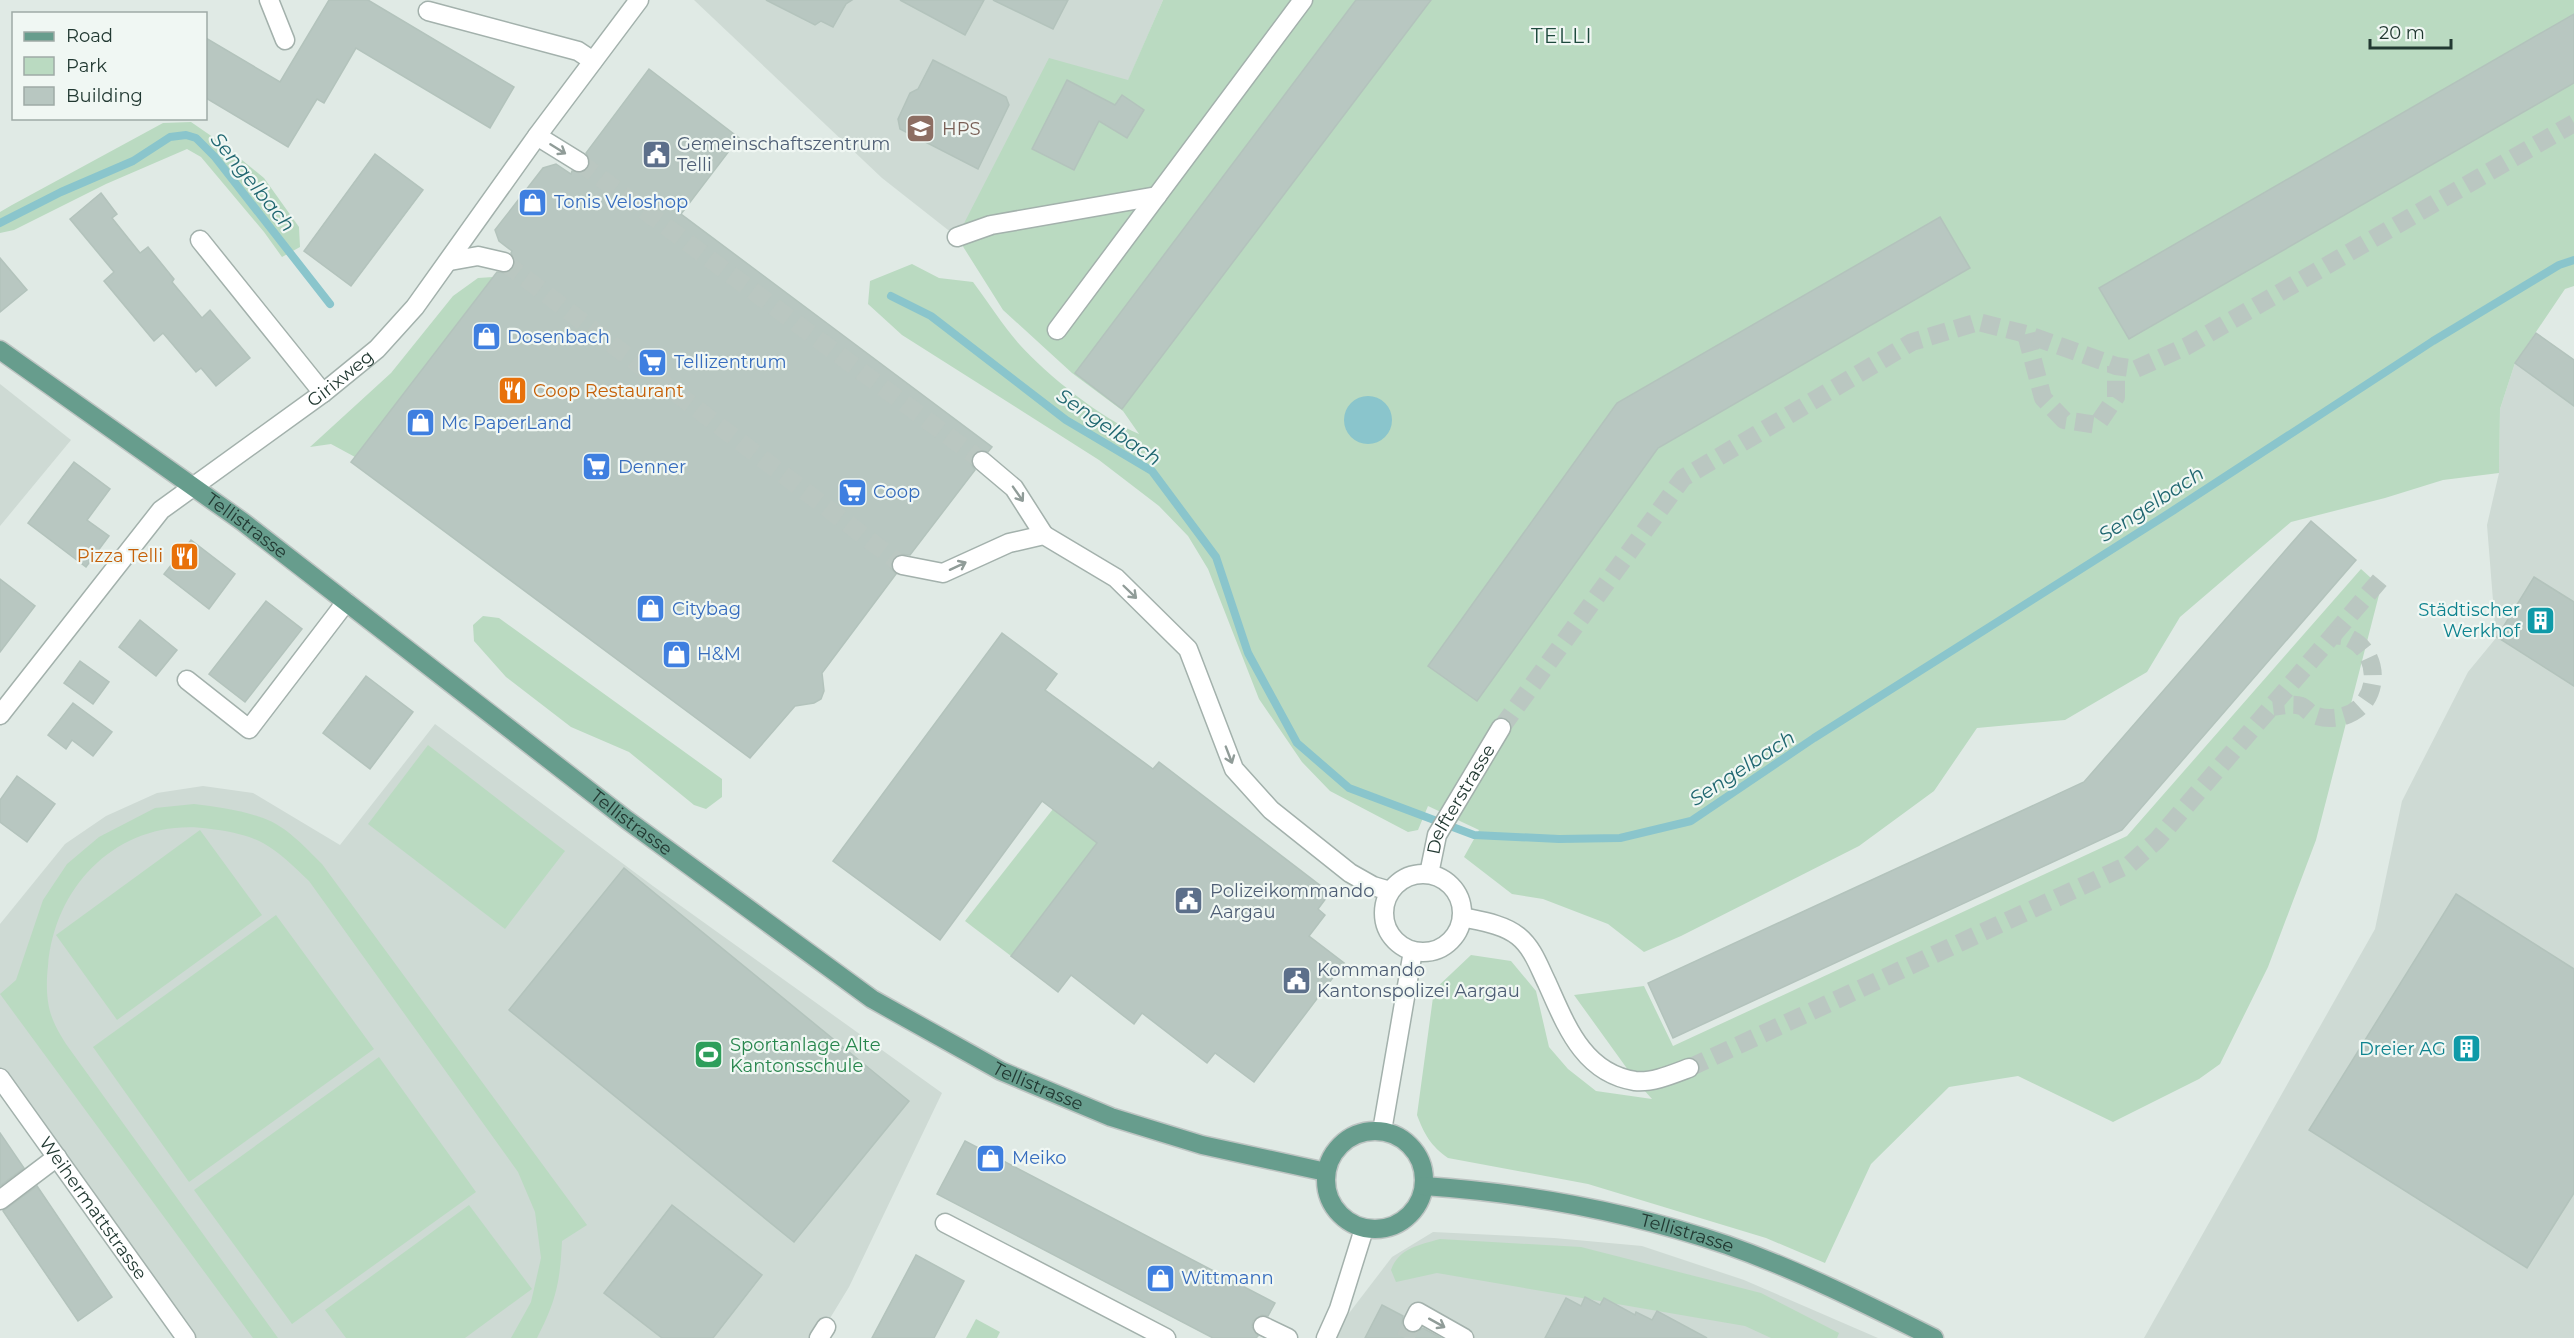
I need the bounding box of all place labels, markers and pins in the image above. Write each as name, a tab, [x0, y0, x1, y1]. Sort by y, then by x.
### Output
school or university icon: HPS	[905, 113, 937, 145]
place label: HPS	[942, 118, 981, 140]
place label: Gemeinschaftszentrum Telli	[677, 133, 890, 176]
public building icon: Gemeinschaftszentrum Telli	[640, 138, 672, 170]
shop icon: Tonis Veloshop	[517, 186, 549, 218]
place label: Tonis Veloshop	[554, 191, 688, 213]
shop icon: Dosenbach	[470, 321, 502, 353]
place label: Dosenbach	[507, 326, 610, 348]
supermarket icon: Tellizentrum	[637, 346, 669, 378]
place label: Tellizentrum	[674, 351, 787, 373]
restaurant icon: Coop Restaurant	[496, 375, 528, 407]
place label: Coop Restaurant	[533, 380, 684, 402]
shop icon: Mc PaperLand	[404, 407, 436, 439]
place label: Mc PaperLand	[441, 412, 572, 434]
supermarket icon: Denner	[581, 451, 613, 483]
place label: Denner	[618, 456, 686, 478]
supermarket icon: Coop	[836, 476, 868, 508]
place label: Coop	[873, 481, 920, 503]
restaurant icon: Pizza Telli	[168, 540, 200, 572]
place label: Pizza Telli	[77, 545, 163, 567]
shop icon: Citybag	[635, 593, 667, 625]
place label: Citybag	[672, 598, 741, 620]
place label: Städtischer Werkhof	[2418, 599, 2521, 642]
building icon: Städtischer Werkhof	[2525, 604, 2557, 636]
shop icon: H&M	[660, 638, 692, 670]
place label: H&M	[697, 643, 741, 665]
place label: Polizeikommando Aargau	[1210, 880, 1375, 923]
public building icon: Polizeikommando Aargau	[1173, 885, 1205, 917]
place label: Kommando Kantonspolizei Aargau	[1317, 959, 1520, 1002]
public building icon: Kommando Kantonspolizei Aargau	[1280, 964, 1312, 996]
building icon: Dreier AG	[2451, 1033, 2483, 1065]
place label: Sportanlage Alte Kantonsschule	[730, 1034, 881, 1077]
place label: Dreier AG	[2359, 1038, 2446, 1060]
sports icon: Sportanlage Alte Kantonsschule	[693, 1039, 725, 1071]
shop icon: Meiko	[975, 1142, 1007, 1174]
place label: Meiko	[1012, 1147, 1067, 1169]
shop icon: Wittmann	[1144, 1262, 1176, 1294]
place label: Wittmann	[1181, 1267, 1274, 1289]

